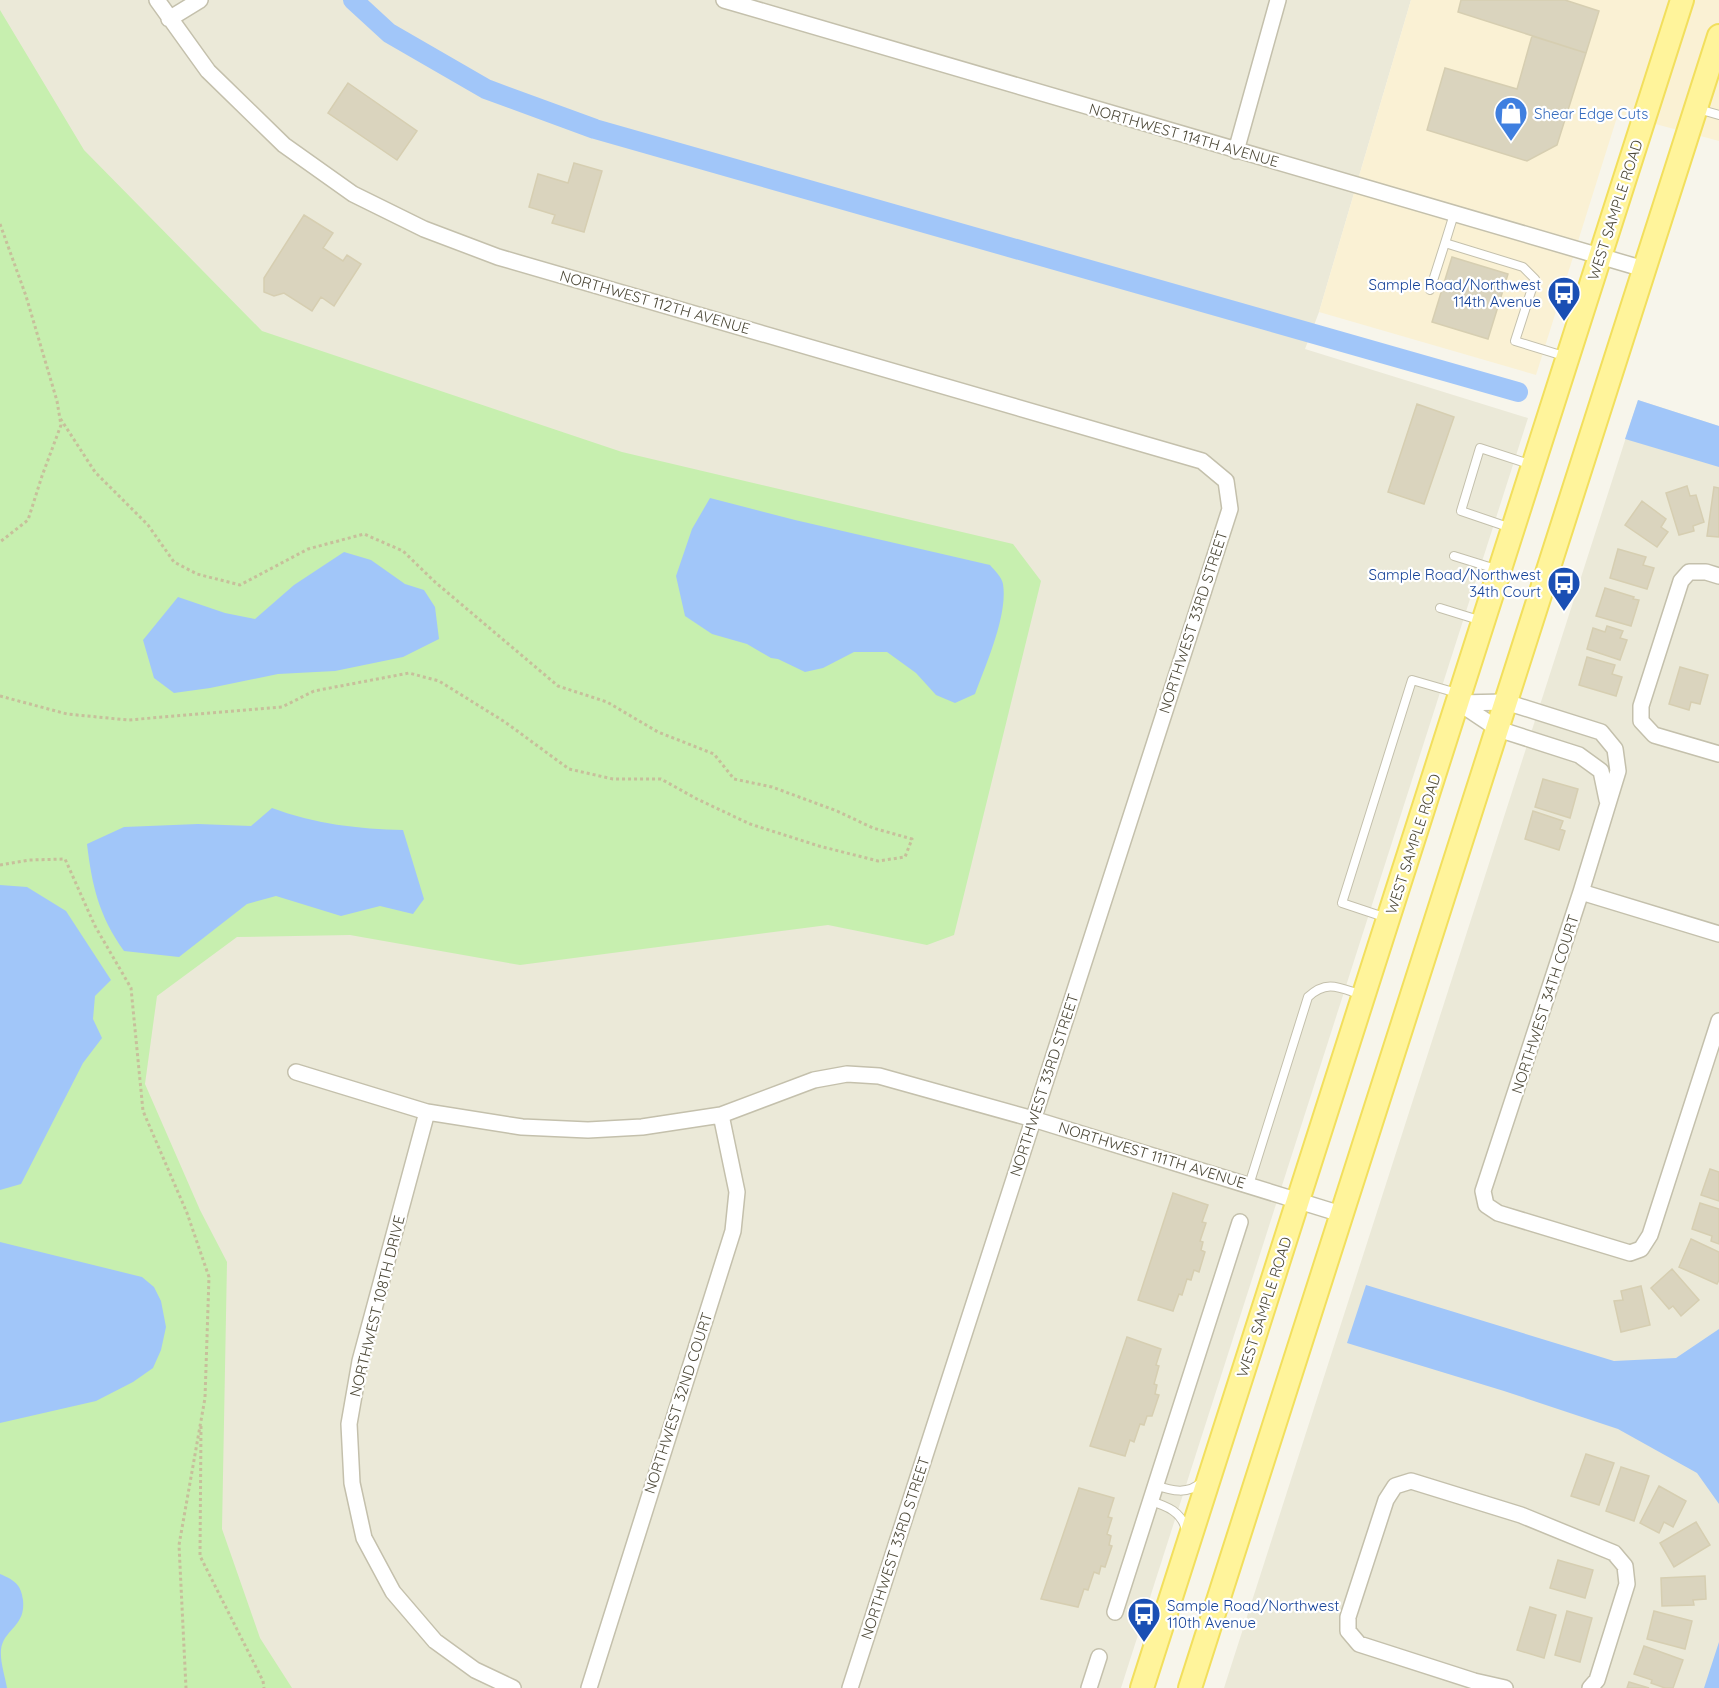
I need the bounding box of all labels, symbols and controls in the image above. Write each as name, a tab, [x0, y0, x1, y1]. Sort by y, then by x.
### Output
shop icon: Shear Edge Cuts	[1493, 95, 1529, 142]
street label: NORTHWEST 114TH AVENUE	[1087, 99, 1281, 171]
place label: Shear Edge Cuts	[1534, 104, 1648, 123]
street label: WEST SAMPLE ROAD	[1583, 137, 1647, 283]
street label: NORTHWEST 112TH AVENUE	[558, 266, 752, 338]
place label: Sample Road/Northwest 114th Avenue	[1369, 275, 1541, 311]
bus stop icon: Sample Road/Northwest 114th Avenue	[1546, 275, 1582, 322]
street label: NORTHWEST 33RD STREET	[1154, 528, 1232, 716]
place label: Sample Road/Northwest 34th Court	[1369, 565, 1541, 601]
bus stop icon: Sample Road/Northwest 34th Court	[1546, 565, 1582, 612]
street label: WEST SAMPLE ROAD	[1381, 771, 1445, 917]
street label: NORTHWEST 34TH COURT	[1507, 912, 1583, 1096]
street label: NORTHWEST 33RD STREET	[1005, 991, 1083, 1179]
street label: NORTHWEST 111TH AVENUE	[1056, 1118, 1248, 1192]
street label: NORTHWEST 108TH DRIVE	[345, 1213, 409, 1399]
street label: WEST SAMPLE ROAD	[1232, 1234, 1296, 1380]
street label: NORTHWEST 32ND COURT	[640, 1310, 716, 1496]
street label: NORTHWEST 33RD STREET	[856, 1454, 934, 1642]
bus stop icon: Sample Road/Northwest 110th Avenue	[1126, 1596, 1162, 1643]
place label: Sample Road/Northwest 110th Avenue	[1167, 1596, 1339, 1632]

